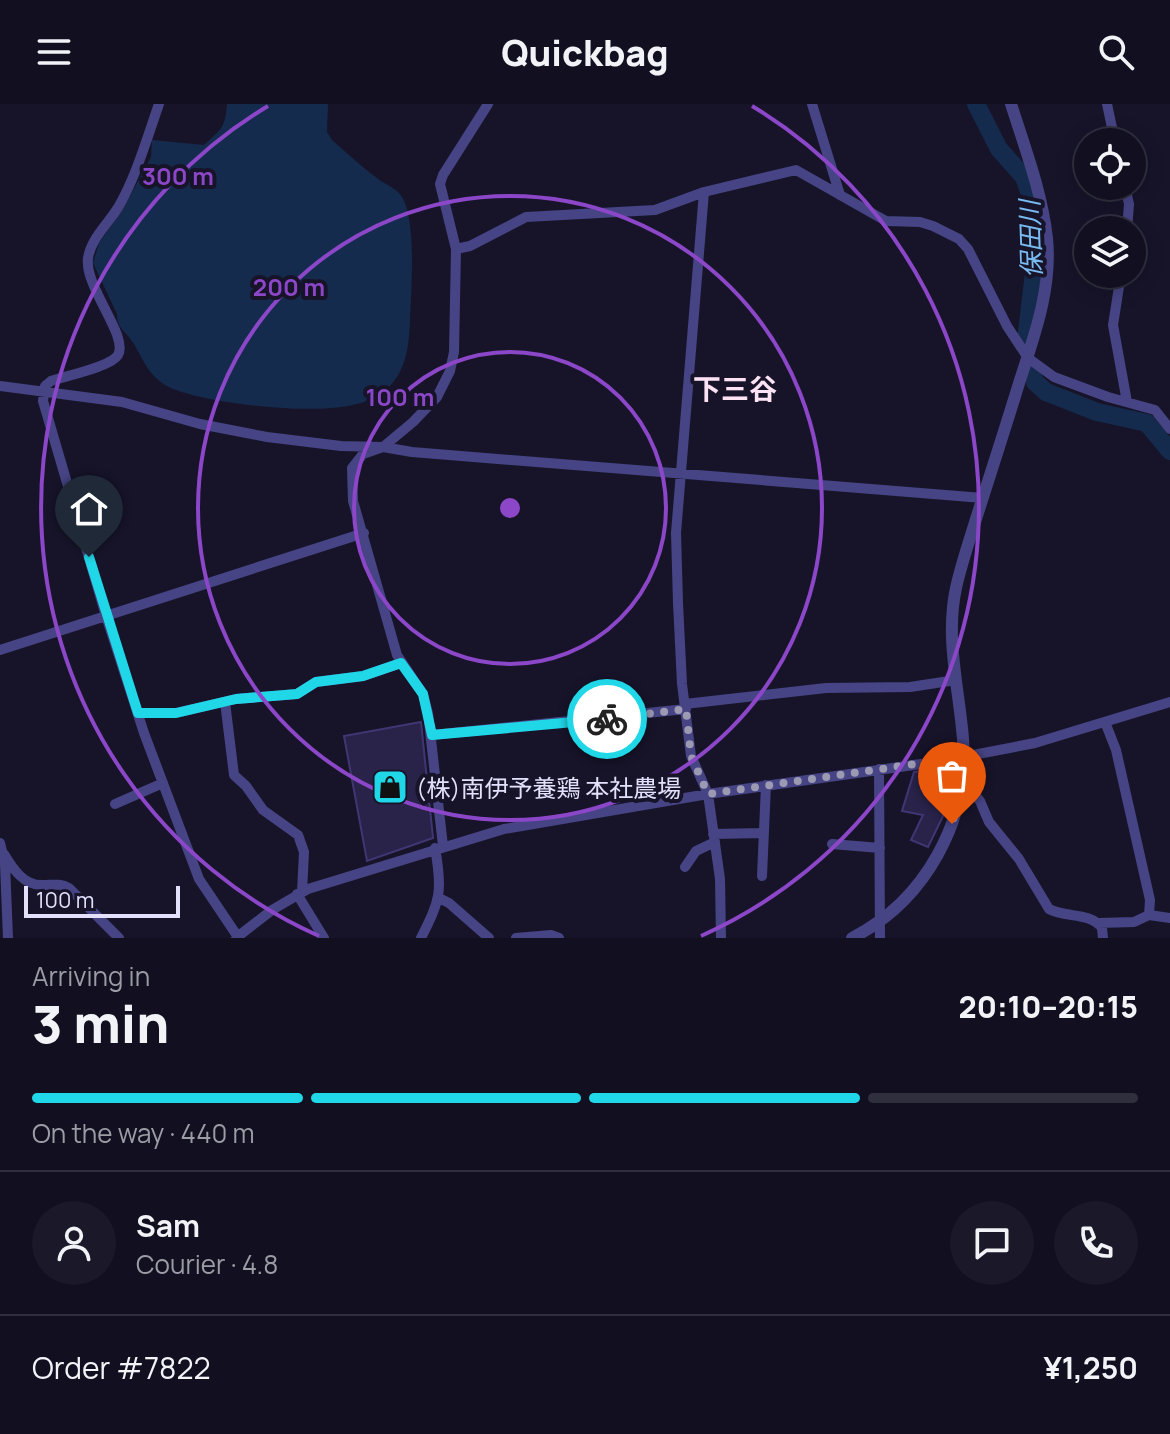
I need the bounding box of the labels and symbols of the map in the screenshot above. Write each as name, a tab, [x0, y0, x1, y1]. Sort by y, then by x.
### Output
text: 300 m	[142, 159, 214, 192]
water label: 保田川	[1011, 196, 1049, 279]
text: 200 m	[253, 270, 325, 303]
district label: 下三谷	[693, 369, 777, 407]
text: 100 m	[366, 380, 434, 413]
pin	[55, 475, 123, 557]
centre of rings	[496, 494, 524, 522]
courier	[567, 679, 647, 759]
pin	[918, 742, 986, 824]
shop icon: (株)南伊予養鶏 本社農場	[371, 768, 409, 806]
place label: (株)南伊予養鶏 本社農場	[416, 771, 681, 804]
scale bar	[24, 882, 180, 918]

